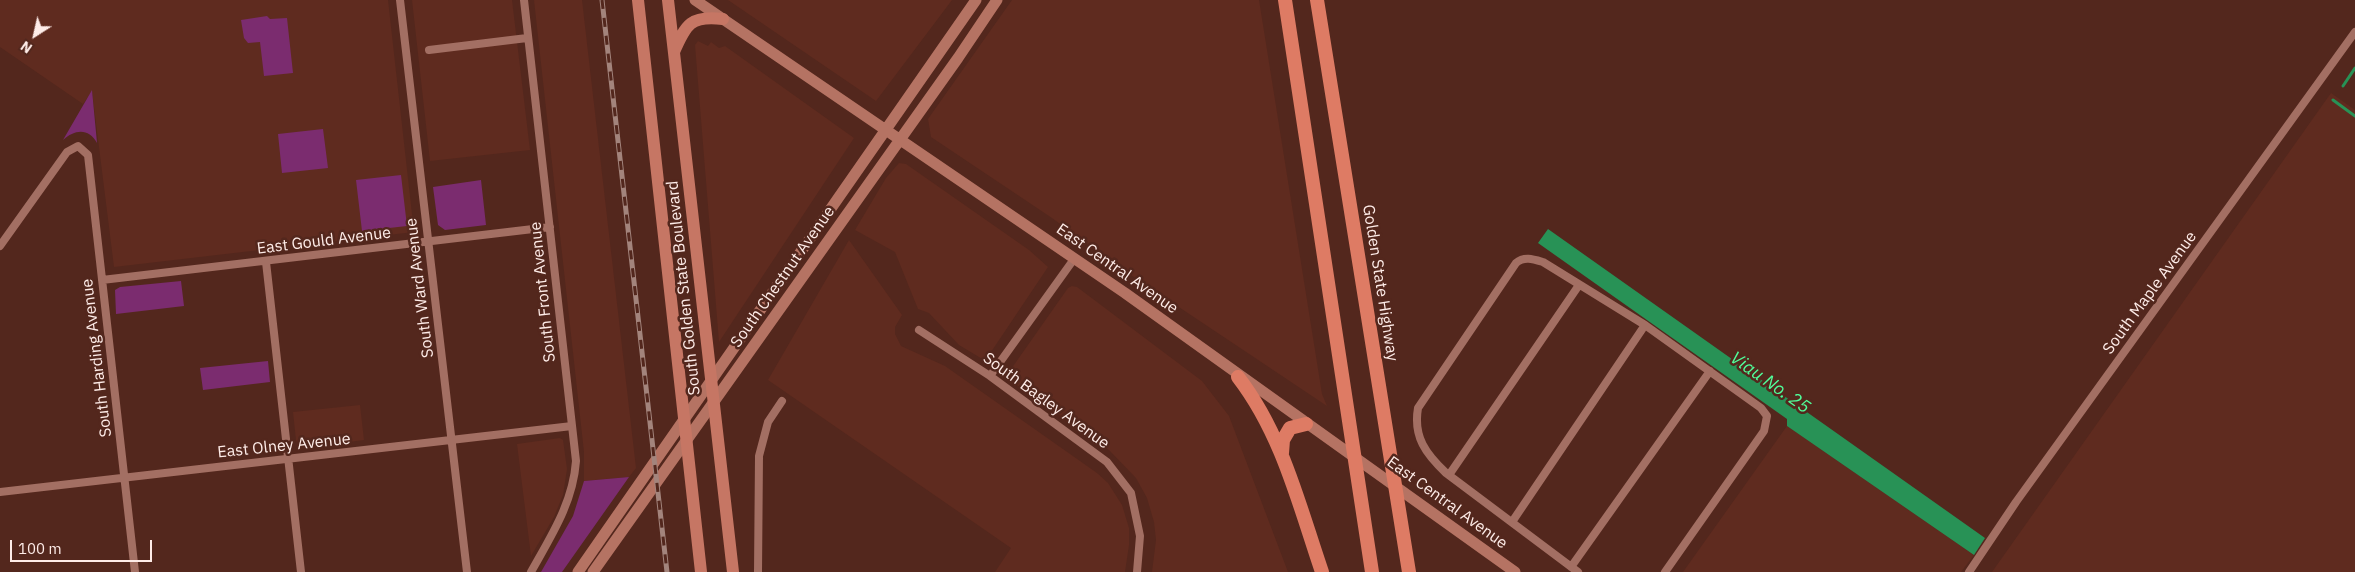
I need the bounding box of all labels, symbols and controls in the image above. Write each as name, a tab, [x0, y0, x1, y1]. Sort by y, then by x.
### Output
north arrow	[10, 10, 60, 60]
text: N	[17, 37, 36, 58]
street label: South Golden State Boulevard	[663, 180, 705, 396]
street label: South Chestnut Avenue	[727, 203, 839, 351]
street label: Golden State Highway	[1358, 203, 1402, 363]
street label: South Ward Avenue	[402, 217, 438, 359]
street label: East Central Avenue	[1052, 220, 1182, 318]
street label: South Front Avenue	[526, 221, 560, 363]
street label: East Gould Avenue	[256, 223, 392, 259]
street label: South Maple Avenue	[2099, 228, 2201, 358]
street label: South Harding Avenue	[78, 278, 116, 438]
water label: Viau No. 25	[1726, 348, 1814, 418]
street label: South Bagley Avenue	[979, 349, 1113, 453]
street label: East Olney Avenue	[217, 429, 351, 463]
street label: East Central Avenue	[1383, 453, 1511, 553]
scale bar	[12, 530, 155, 562]
text: 100 m	[18, 539, 62, 558]

